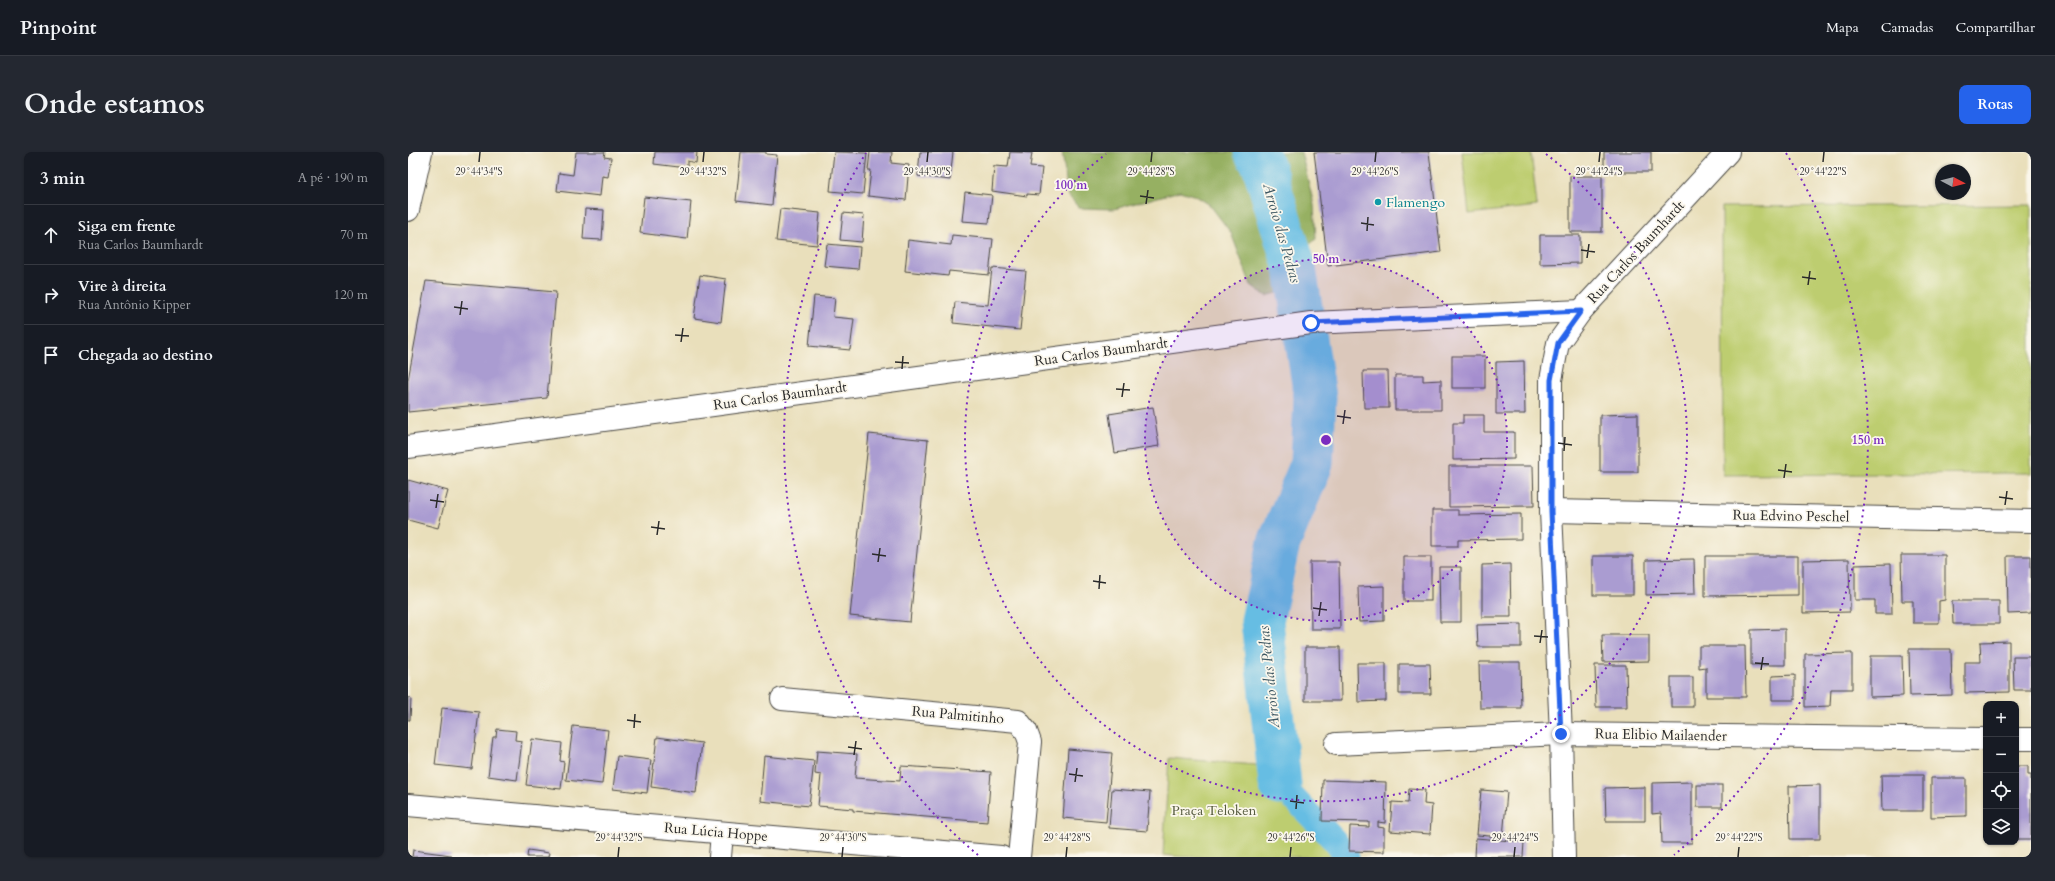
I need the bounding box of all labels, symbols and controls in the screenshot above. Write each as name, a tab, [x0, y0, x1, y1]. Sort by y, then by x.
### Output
text: Pinpoint	[20, 15, 97, 41]
text: Mapa	[1826, 18, 1859, 37]
text: Camadas	[1881, 18, 1934, 37]
text: Compartilhar	[1956, 18, 2035, 37]
text: Onde estamos	[24, 85, 205, 123]
button: Rotas	[1959, 85, 2031, 124]
north arrow	[1935, 164, 1971, 200]
text: 29°44'34"S	[455, 165, 503, 179]
text: 29°44'32"S	[679, 165, 727, 179]
text: 29°44'30"S	[903, 165, 951, 179]
text: 29°44'28"S	[1127, 165, 1175, 179]
text: 29°44'26"S	[1351, 165, 1399, 179]
text: 29°44'24"S	[1575, 165, 1623, 179]
text: 29°44'22"S	[1799, 165, 1847, 179]
text: 3 min	[40, 167, 85, 190]
text: A pé · 190 m	[298, 169, 368, 187]
text: 100 m	[1055, 177, 1088, 193]
water label: Arroio das Pedras	[1258, 180, 1306, 285]
place label: Flamengo	[1386, 193, 1446, 212]
street label: Rua Carlos Baumhardt	[1583, 196, 1689, 308]
marker: Flamengo	[1373, 197, 1383, 207]
text: Siga em frente	[78, 216, 176, 236]
icon: ahead	[40, 224, 62, 246]
text: 70 m	[340, 226, 368, 244]
text: Rua Carlos Baumhardt	[78, 236, 203, 254]
text: 50 m	[1313, 251, 1340, 267]
text: Vire à direita	[78, 276, 166, 296]
icon: right	[40, 284, 62, 306]
text: 120 m	[334, 286, 368, 304]
text: Rua Antônio Kipper	[78, 296, 190, 314]
route start	[1302, 314, 1320, 332]
street label: Rua Carlos Baumhardt	[1033, 333, 1169, 371]
icon: arrive	[40, 344, 62, 366]
text: Chegada ao destino	[78, 345, 213, 365]
street label: Rua Carlos Baumhardt	[712, 377, 848, 415]
text: 150 m	[1852, 432, 1885, 448]
centre of rings	[1319, 433, 1333, 447]
street label: Rua Edvino Peschel	[1732, 505, 1850, 527]
water label: Arroio das Pedras	[1254, 625, 1284, 730]
map controls	[1983, 701, 2019, 845]
button: +	[1983, 701, 2019, 737]
street label: Rua Palmitinho	[911, 702, 1005, 729]
street label: Rua Elibio Mailaender	[1595, 724, 1728, 746]
route end	[1552, 725, 1570, 743]
button: −	[1983, 737, 2019, 773]
button: locate	[1983, 773, 2019, 809]
park label: Praça Teloken	[1171, 801, 1257, 820]
button: layers	[1983, 809, 2019, 845]
street label: Rua Lúcia Hoppe	[663, 818, 769, 846]
text: 29°44'32"S	[595, 831, 643, 845]
text: 29°44'30"S	[819, 831, 867, 845]
text: 29°44'28"S	[1043, 831, 1091, 845]
text: 29°44'26"S	[1267, 831, 1315, 845]
text: 29°44'24"S	[1491, 831, 1539, 845]
text: 29°44'22"S	[1715, 831, 1763, 845]

